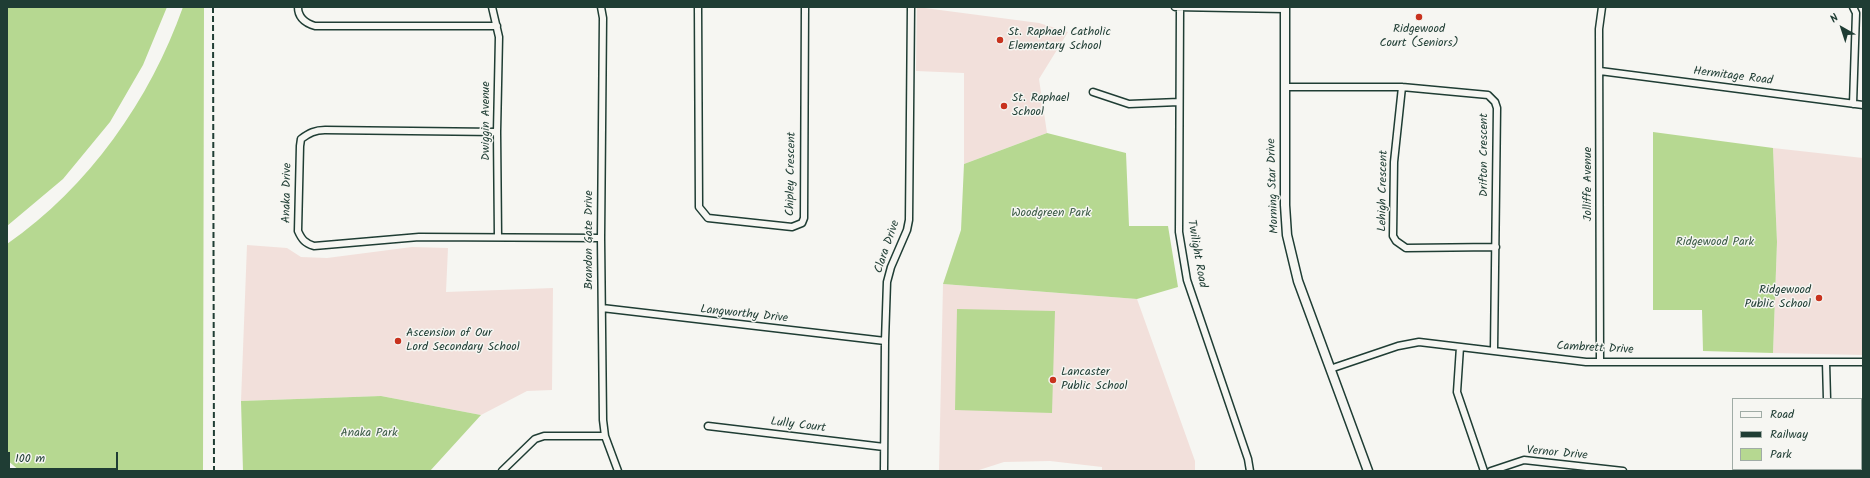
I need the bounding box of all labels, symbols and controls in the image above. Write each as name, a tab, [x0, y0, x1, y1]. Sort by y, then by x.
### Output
north arrow	[1822, 8, 1862, 48]
text: N	[1826, 9, 1843, 28]
marker: Ridgewood Court (Seniors)	[1414, 12, 1424, 22]
place label: Ridgewood Court (Seniors)	[1379, 23, 1459, 51]
place label: St. Raphael Catholic Elementary School	[1008, 26, 1111, 54]
marker: St. Raphael Catholic Elementary School	[995, 35, 1005, 45]
street label: Hermitage Road	[1692, 65, 1774, 89]
street label: Dwiggin Avenue	[480, 81, 494, 161]
place label: St. Raphael School	[1012, 92, 1069, 120]
marker: St. Raphael School	[999, 101, 1009, 111]
street label: Drifton Crescent	[1478, 113, 1492, 197]
street label: Chipley Crescent	[784, 132, 800, 216]
street label: Morning Star Drive	[1265, 138, 1283, 234]
street label: Jolliffe Avenue	[1582, 147, 1596, 221]
street label: Lehigh Crescent	[1376, 150, 1392, 232]
street label: Anaka Drive	[280, 163, 296, 223]
street label: Brandon Gate Drive	[583, 190, 597, 290]
park label: Woodgreen Park	[1011, 207, 1091, 221]
street label: Clara Drive	[872, 219, 904, 275]
street label: Twilight Road	[1183, 219, 1209, 289]
park label: Ridgewood Park	[1676, 236, 1754, 250]
place label: Ridgewood Public School	[1745, 284, 1811, 312]
marker: Ridgewood Public School	[1814, 293, 1824, 303]
street label: Langworthy Drive	[699, 303, 789, 327]
place label: Ascension of Our Lord Secondary School	[406, 327, 520, 355]
marker: Ascension of Our Lord Secondary School	[393, 336, 403, 346]
street label: Cambrett Drive	[1556, 340, 1634, 358]
place label: Lancaster Public School	[1061, 366, 1127, 394]
marker: Lancaster Public School	[1048, 375, 1058, 385]
legend	[1732, 398, 1862, 470]
text: Road	[1770, 405, 1794, 424]
street label: Lully Court	[770, 415, 826, 437]
text: Railway	[1770, 425, 1808, 444]
park label: Anaka Park	[340, 427, 398, 441]
scale bar	[10, 444, 120, 470]
street label: Vernor Drive	[1526, 444, 1588, 464]
text: Park	[1770, 445, 1792, 464]
text: 100 m	[15, 449, 45, 468]

